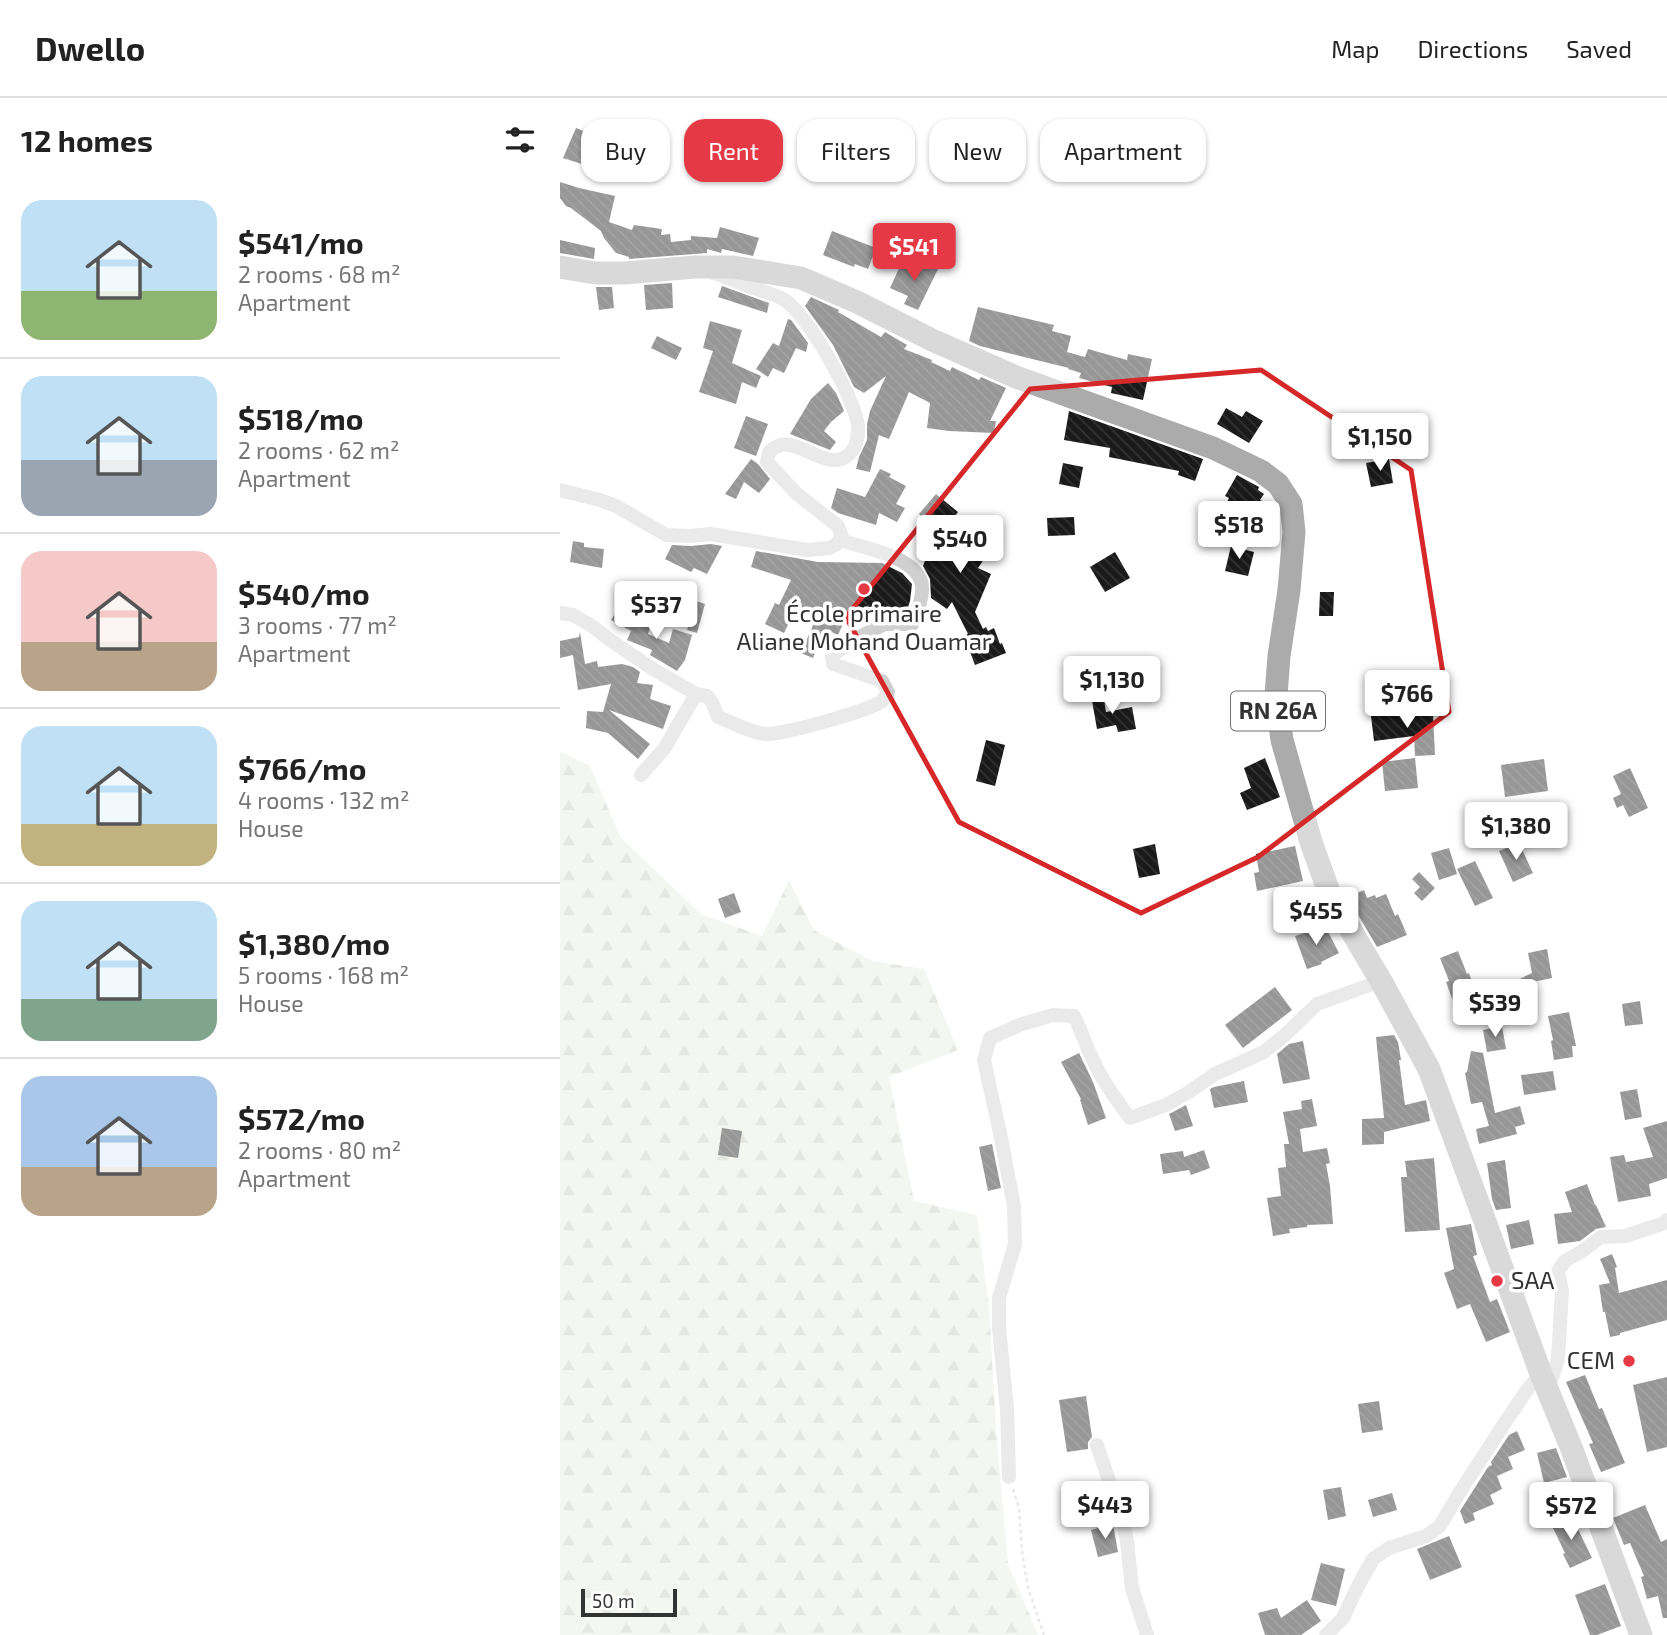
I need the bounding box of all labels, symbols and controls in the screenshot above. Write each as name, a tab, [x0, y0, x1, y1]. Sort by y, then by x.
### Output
text: Dwello	[35, 28, 145, 68]
text: Map	[1331, 34, 1379, 63]
text: Directions	[1417, 34, 1528, 63]
text: Saved	[1566, 34, 1632, 63]
chip: Buy	[581, 119, 670, 182]
chip: Rent	[684, 119, 783, 182]
chip: Filters	[797, 119, 915, 182]
chip: New	[929, 119, 1026, 182]
chip: Apartment	[1040, 119, 1206, 182]
icon: filters	[501, 121, 539, 159]
text: 12 homes	[21, 122, 153, 158]
pin: $541	[873, 223, 955, 283]
text: $541/mo	[238, 224, 364, 260]
icon: home	[77, 228, 161, 312]
text: $541	[889, 232, 939, 260]
text: 2 rooms · 68 m²	[238, 260, 401, 288]
text: Apartment	[238, 288, 351, 316]
text: $518/mo	[238, 400, 363, 436]
icon: home	[77, 404, 161, 488]
pin: $1,150	[1323, 414, 1437, 473]
text: $1,150	[1348, 422, 1413, 450]
text: 2 rooms · 62 m²	[238, 436, 400, 464]
text: Apartment	[238, 464, 351, 492]
pin: $518	[1198, 502, 1280, 561]
text: $518	[1214, 510, 1264, 538]
pin: $540	[919, 516, 1001, 575]
text: $540	[932, 524, 988, 552]
text: $540/mo	[238, 575, 370, 611]
icon: home	[77, 579, 161, 663]
marker: École primaire Aliane Mohand Ouamar	[856, 581, 872, 597]
pin: $537	[615, 582, 697, 641]
text: $537	[630, 590, 682, 618]
place label: École primaire Aliane Mohand Ouamar	[737, 598, 992, 655]
text: 3 rooms · 77 m²	[238, 611, 397, 639]
text: Apartment	[238, 639, 351, 667]
pin: $1,130	[1055, 656, 1169, 716]
text: $1,130	[1079, 665, 1145, 693]
pin: $766	[1366, 670, 1448, 730]
text: $766	[1381, 679, 1433, 707]
road number: RN 26A	[1231, 692, 1325, 730]
text: $766/mo	[238, 750, 366, 786]
icon: home	[77, 754, 161, 838]
text: 4 rooms · 132 m²	[238, 786, 410, 814]
pin: $1,380	[1459, 802, 1573, 862]
text: $1,380	[1481, 811, 1551, 839]
text: House	[238, 814, 304, 842]
pin: $455	[1275, 888, 1357, 947]
text: $455	[1289, 896, 1343, 924]
text: $1,380/mo	[238, 925, 390, 961]
icon: home	[77, 929, 161, 1013]
text: 5 rooms · 168 m²	[238, 961, 409, 989]
pin: $539	[1454, 979, 1536, 1039]
text: $539	[1469, 988, 1521, 1016]
text: House	[238, 989, 304, 1017]
text: $572/mo	[238, 1100, 365, 1136]
icon: home	[77, 1104, 161, 1188]
text: 2 rooms · 80 m²	[238, 1136, 401, 1164]
text: Apartment	[238, 1164, 351, 1192]
place label: SAA	[1511, 1265, 1554, 1294]
marker: SAA	[1489, 1273, 1505, 1289]
place label: CEM	[1567, 1345, 1615, 1374]
marker: CEM	[1621, 1353, 1637, 1369]
pin: $443	[1064, 1482, 1146, 1541]
pin: $572	[1530, 1482, 1612, 1542]
text: $443	[1077, 1490, 1133, 1518]
text: $572	[1545, 1491, 1597, 1519]
scale bar	[581, 1586, 677, 1618]
text: 50 m	[592, 1589, 635, 1612]

